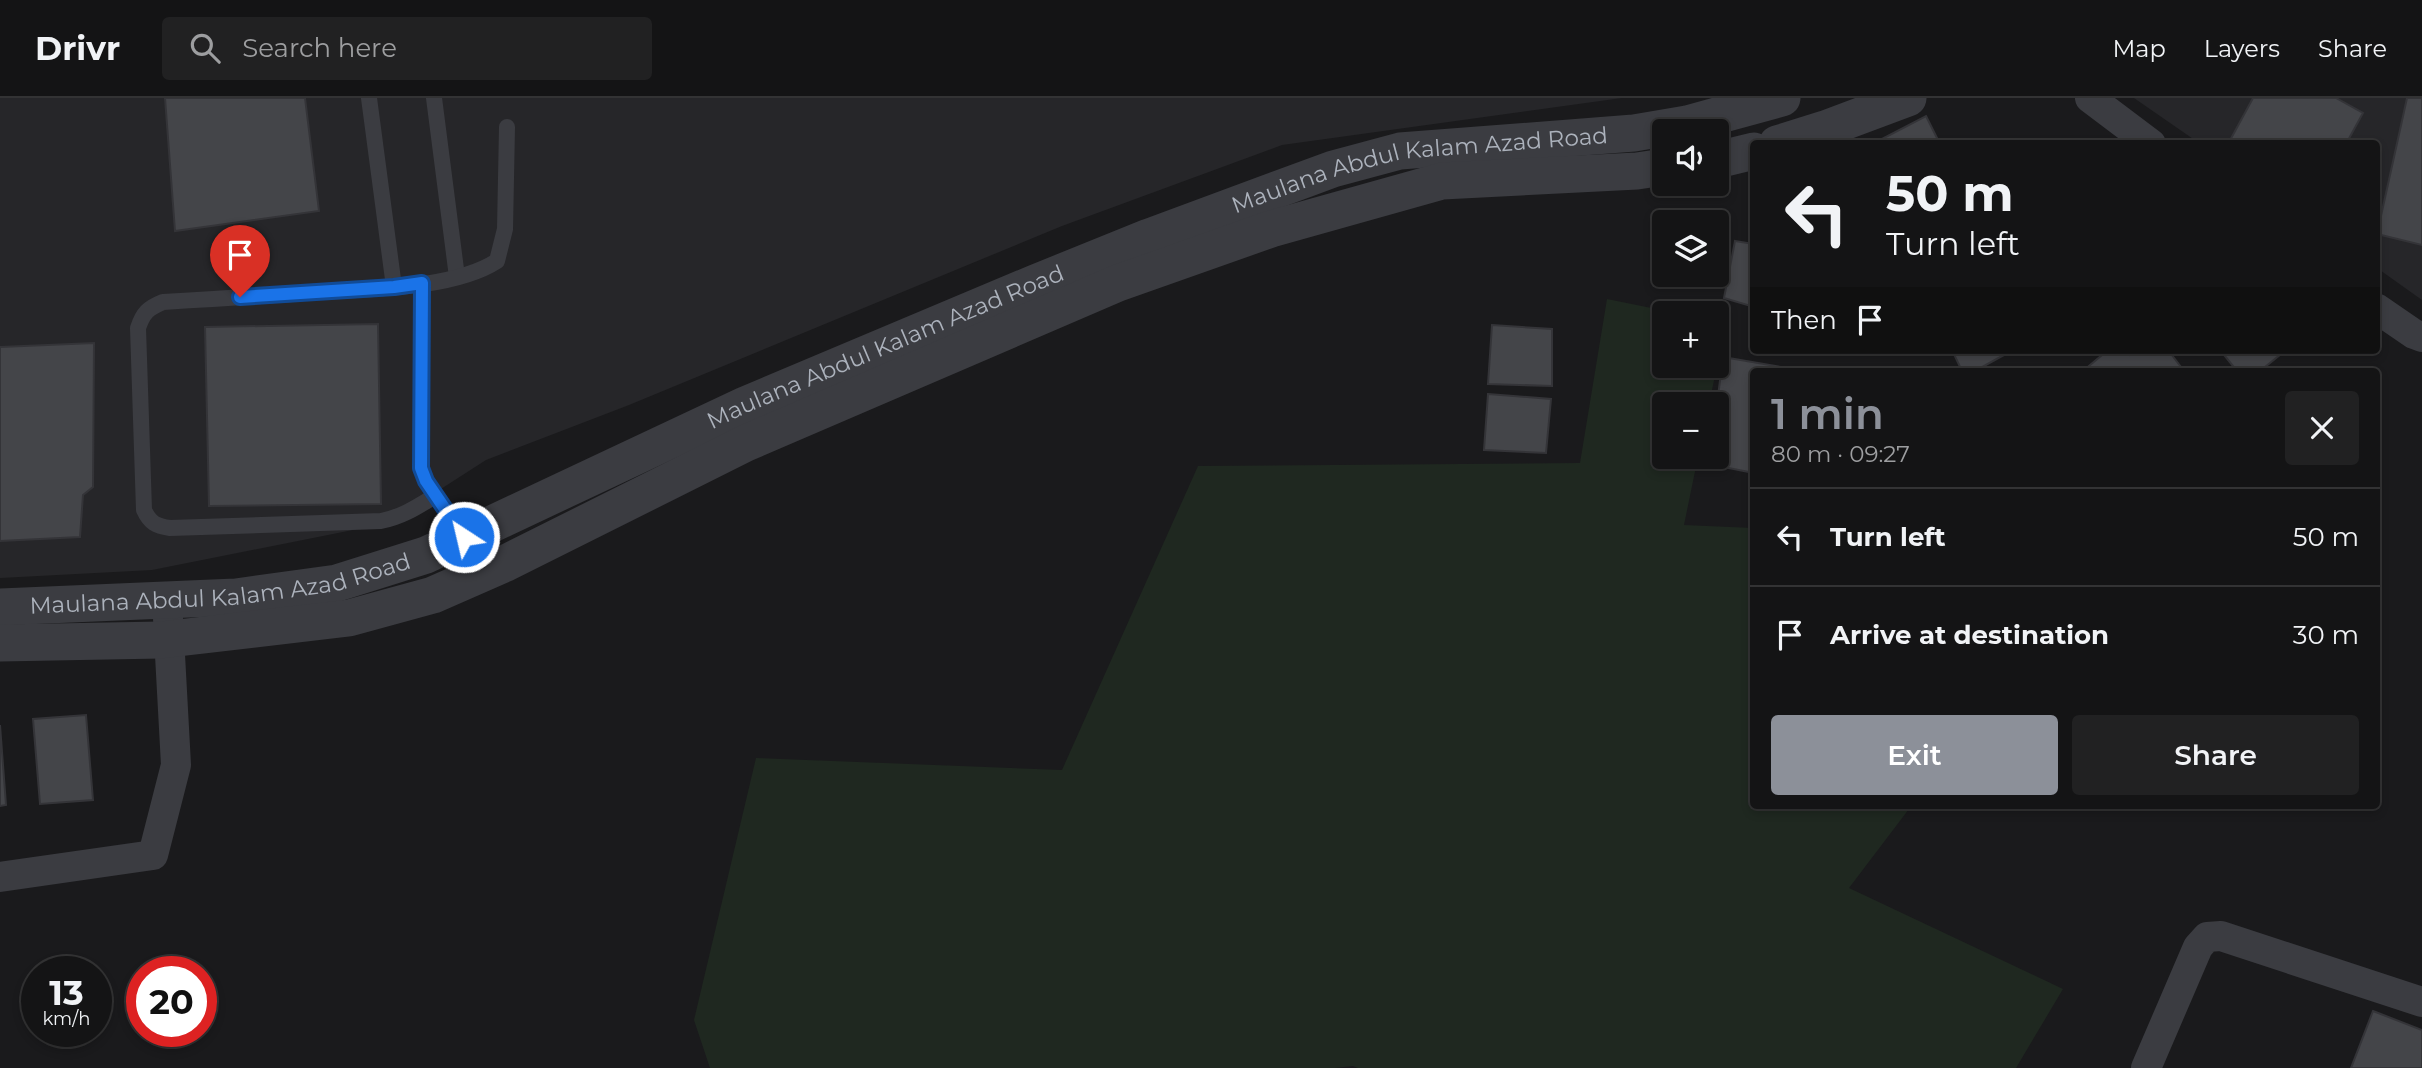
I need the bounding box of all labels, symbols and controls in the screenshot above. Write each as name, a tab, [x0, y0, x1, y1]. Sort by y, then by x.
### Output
search box	[162, 17, 652, 80]
text: Drivr	[35, 28, 120, 68]
icon: search	[186, 29, 224, 67]
text: Search here	[242, 32, 397, 64]
text: Map	[2112, 34, 2166, 63]
text: Layers	[2204, 34, 2280, 63]
text: Share	[2318, 34, 2387, 63]
map controls	[1652, 119, 1729, 469]
button: sound	[1652, 119, 1729, 196]
street label: Maulana Abdul Kalam Azad Road	[1228, 121, 1609, 219]
text: 50 m	[1886, 164, 2014, 223]
icon: left	[1771, 168, 1862, 259]
button: layers	[1652, 210, 1729, 287]
text: Turn left	[1886, 224, 2020, 263]
pin	[210, 225, 270, 297]
icon: arrive	[221, 236, 259, 274]
street label: Maulana Abdul Kalam Azad Road	[702, 259, 1068, 435]
button: +	[1652, 301, 1729, 378]
icon: arrive	[1851, 301, 1889, 339]
text: Then	[1771, 304, 1837, 336]
text: 1 min	[1771, 388, 1884, 440]
button: close	[2285, 391, 2359, 465]
button: −	[1652, 392, 1729, 469]
text: 80 m · 09:27	[1771, 440, 1910, 468]
position arrow	[427, 500, 501, 574]
icon: left	[1771, 518, 1809, 556]
text: Turn left	[1830, 521, 1946, 553]
text: 50 m	[2293, 521, 2359, 553]
street label: Maulana Abdul Kalam Azad Road	[29, 547, 414, 620]
icon: arrive	[1771, 616, 1809, 654]
text: Arrive at destination	[1830, 619, 2109, 651]
text: 30 m	[2293, 619, 2359, 651]
button: Exit	[1771, 715, 2058, 795]
button: Share	[2072, 715, 2359, 795]
speed limit sign: 20	[126, 956, 217, 1047]
text: 13	[49, 971, 84, 1014]
text: km/h	[42, 1008, 91, 1030]

